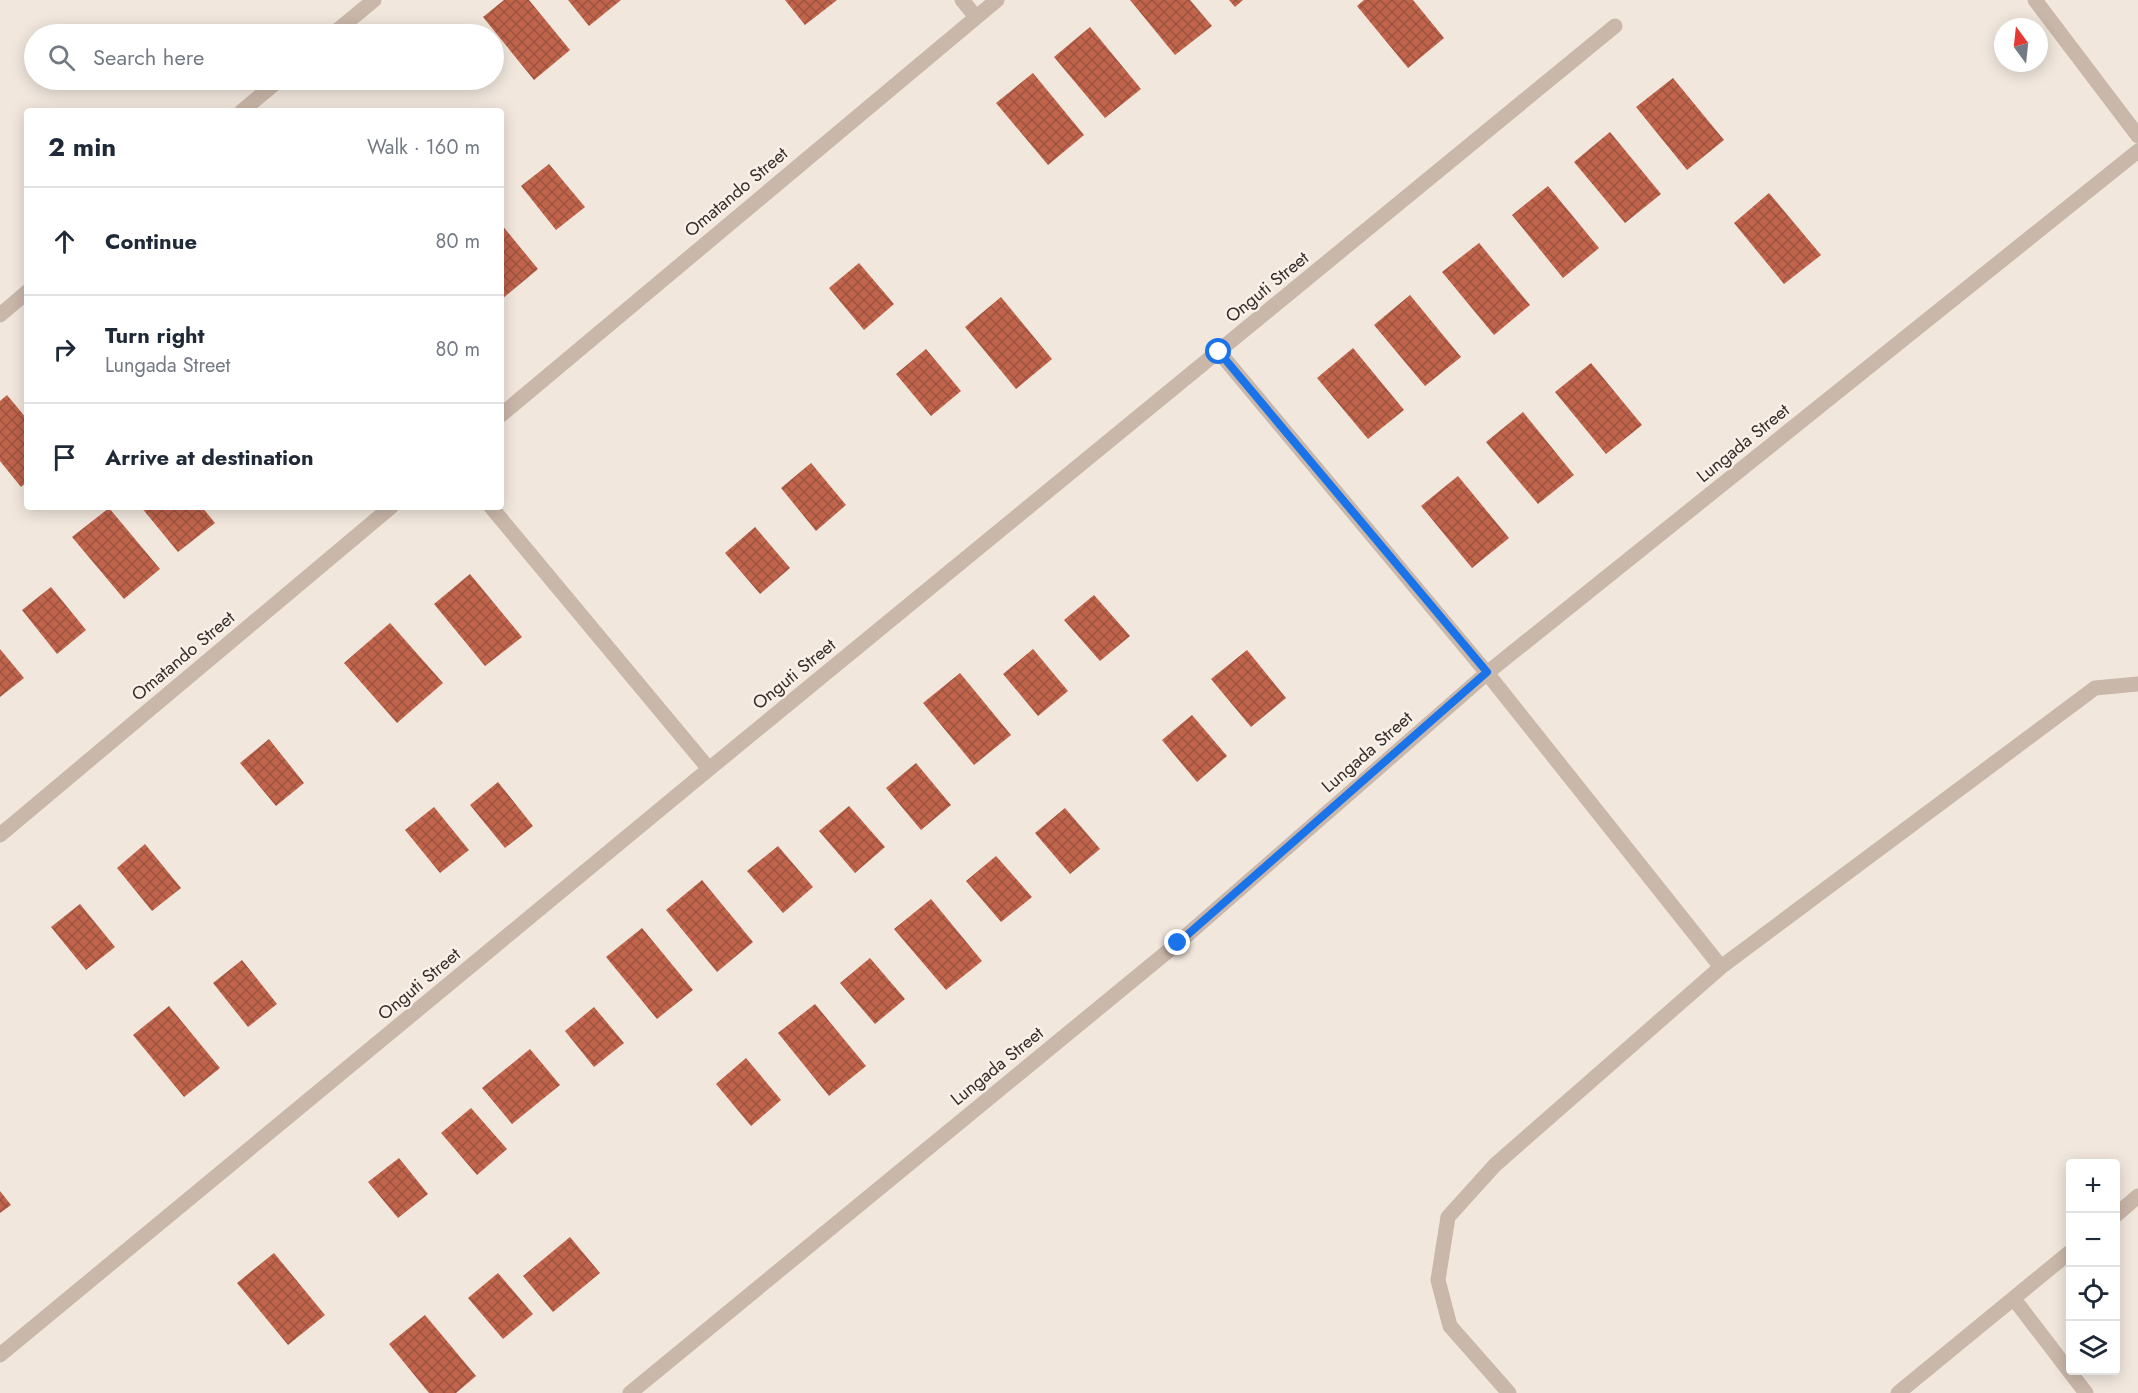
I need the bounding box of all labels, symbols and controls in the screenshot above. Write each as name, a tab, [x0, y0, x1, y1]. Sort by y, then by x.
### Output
north arrow	[1994, 18, 2048, 72]
search box	[24, 24, 504, 90]
icon: search	[45, 41, 78, 74]
text: Search here	[93, 41, 204, 73]
text: 2 min	[48, 128, 116, 166]
text: Walk · 160 m	[367, 133, 480, 162]
street label: Omatando Street	[679, 141, 794, 243]
icon: ahead	[48, 225, 81, 258]
text: Continue	[105, 225, 197, 257]
text: 80 m	[435, 227, 480, 256]
street label: Onguti Street	[1220, 245, 1315, 329]
text: Turn right	[105, 319, 205, 351]
icon: right	[48, 333, 81, 366]
text: 80 m	[435, 335, 480, 364]
route start	[1205, 338, 1231, 364]
text: Lungada Street	[105, 351, 230, 380]
street label: Lungada Street	[1691, 397, 1796, 489]
icon: arrive	[48, 441, 81, 474]
text: Arrive at destination	[105, 441, 314, 473]
street label: Omatando Street	[126, 605, 241, 707]
street label: Onguti Street	[747, 632, 842, 716]
street label: Lungada Street	[1316, 705, 1419, 799]
route end	[1164, 929, 1190, 955]
street label: Onguti Street	[372, 941, 466, 1026]
street label: Lungada Street	[945, 1020, 1050, 1112]
map controls	[2066, 1159, 2120, 1375]
button: +	[2066, 1159, 2120, 1213]
button: −	[2066, 1213, 2120, 1267]
button: locate	[2066, 1267, 2120, 1321]
button: layers	[2066, 1321, 2120, 1375]

